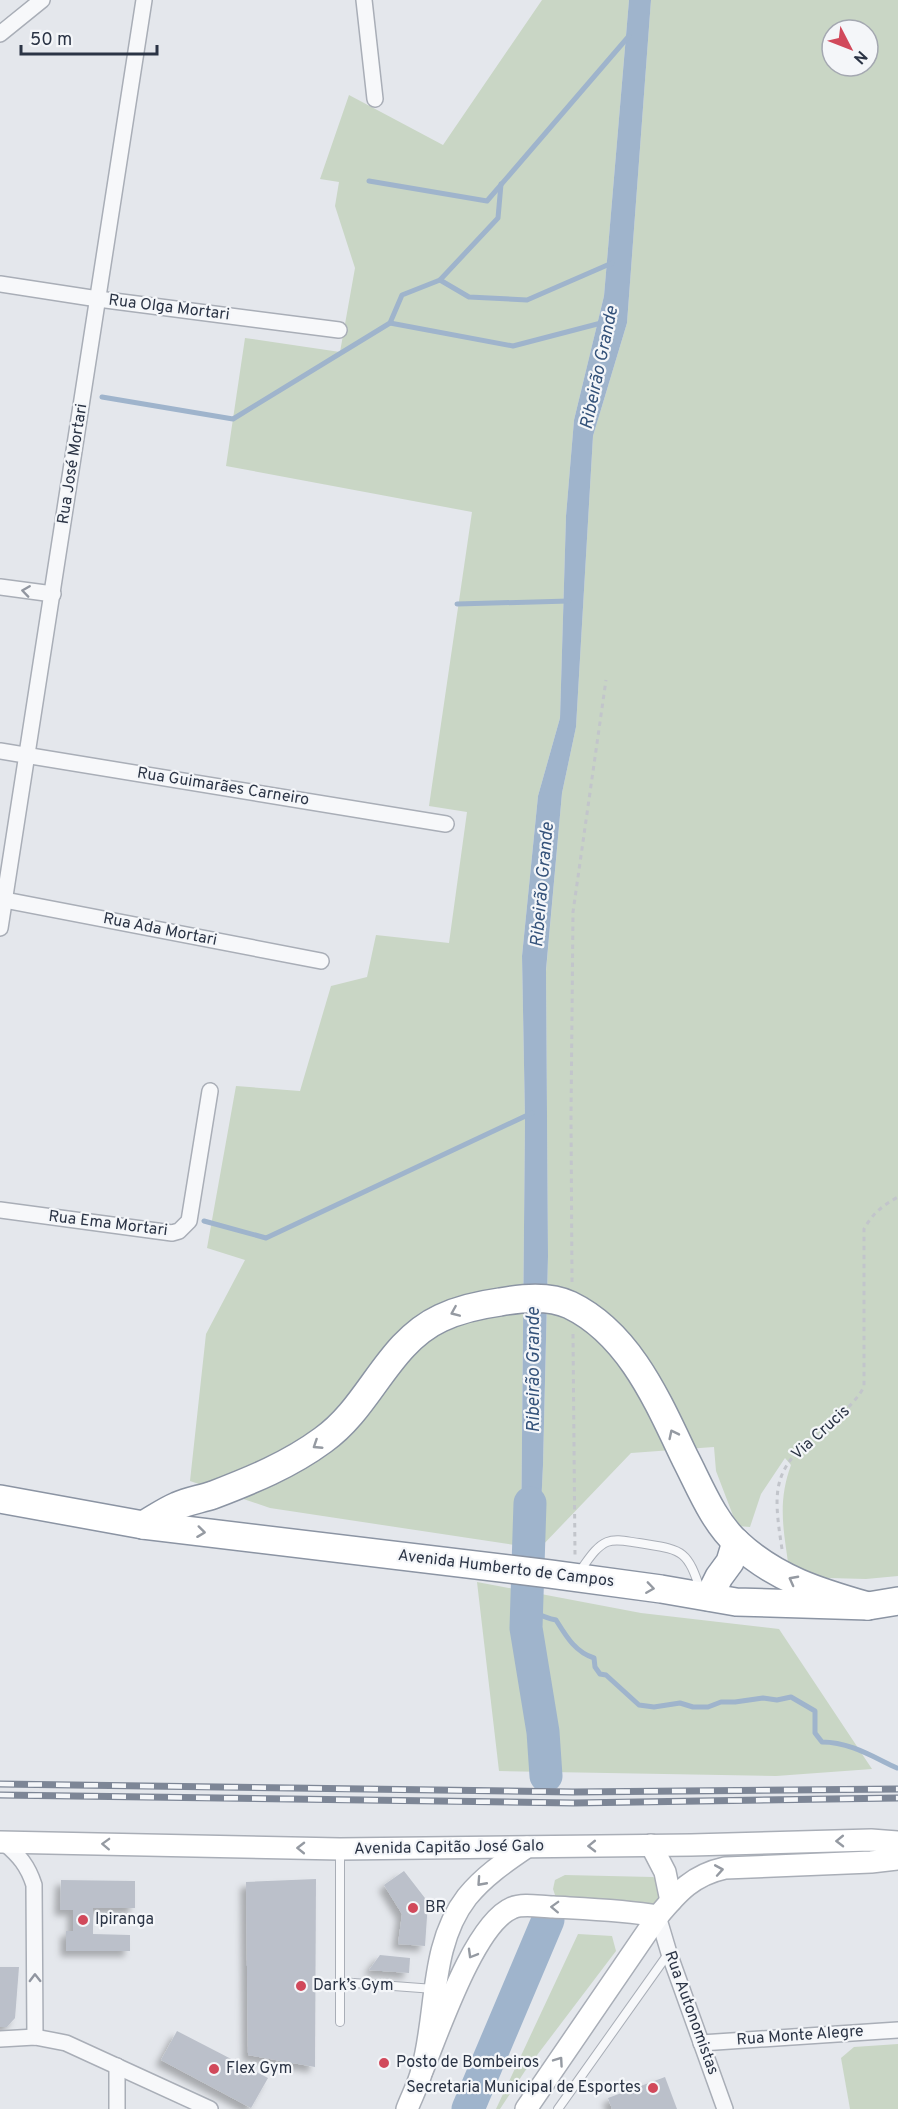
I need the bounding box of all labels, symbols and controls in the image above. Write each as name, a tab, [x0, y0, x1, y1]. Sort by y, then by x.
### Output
scale bar	[21, 18, 158, 56]
north arrow	[820, 18, 880, 78]
text: 50 m	[30, 29, 72, 52]
text: N	[848, 46, 871, 68]
street label: Rua Olga Mortari	[107, 291, 231, 325]
water label: Ribeirão Grande	[576, 304, 624, 432]
street label: Rua José Mortari	[54, 402, 92, 526]
one-way arrow	[22, 585, 31, 597]
street label: Rua Guimarães Carneiro	[136, 764, 310, 810]
water label: Ribeirão Grande	[526, 821, 560, 948]
street label: Rua Ada Mortari	[101, 909, 219, 951]
street label: Rua Ema Mortari	[47, 1207, 169, 1241]
one-way arrow	[451, 1305, 462, 1317]
water label: Ribeirão Grande	[523, 1307, 546, 1433]
street label: Via Crucis	[788, 1402, 854, 1464]
one-way arrow	[669, 1429, 681, 1440]
one-way arrow	[313, 1437, 323, 1449]
one-way arrow	[197, 1525, 206, 1537]
street label: Avenida Humberto de Campos	[397, 1546, 615, 1592]
one-way arrow	[789, 1576, 800, 1587]
one-way arrow	[645, 1581, 654, 1593]
one-way arrow	[835, 1835, 844, 1847]
street label: Avenida Capitão José Galo	[354, 1836, 544, 1860]
one-way arrow	[101, 1838, 110, 1851]
one-way arrow	[588, 1840, 597, 1852]
one-way arrow	[296, 1842, 305, 1854]
one-way arrow	[714, 1864, 724, 1877]
one-way arrow	[477, 1875, 488, 1886]
place label: BR	[425, 1898, 446, 1918]
marker: BR	[406, 1901, 420, 1915]
one-way arrow	[551, 1901, 560, 1914]
place label: Ipiranga	[95, 1910, 154, 1930]
marker: Ipiranga	[76, 1913, 90, 1927]
one-way arrow	[468, 1948, 479, 1958]
street label: Rua Autonomistas	[659, 1948, 723, 2078]
one-way arrow	[29, 1974, 41, 1983]
place label: Dark’s Gym	[313, 1976, 394, 1996]
marker: Dark’s Gym	[294, 1979, 308, 1993]
street label: Rua Monte Alegre	[736, 2022, 864, 2050]
place label: Posto de Bombeiros	[396, 2053, 539, 2073]
marker: Posto de Bombeiros	[377, 2056, 391, 2070]
one-way arrow	[552, 2056, 563, 2067]
place label: Flex Gym	[226, 2059, 292, 2079]
marker: Flex Gym	[207, 2062, 221, 2076]
place label: Secretaria Municipal de Esportes	[406, 2078, 641, 2098]
marker: Secretaria Municipal de Esportes	[646, 2081, 660, 2095]

